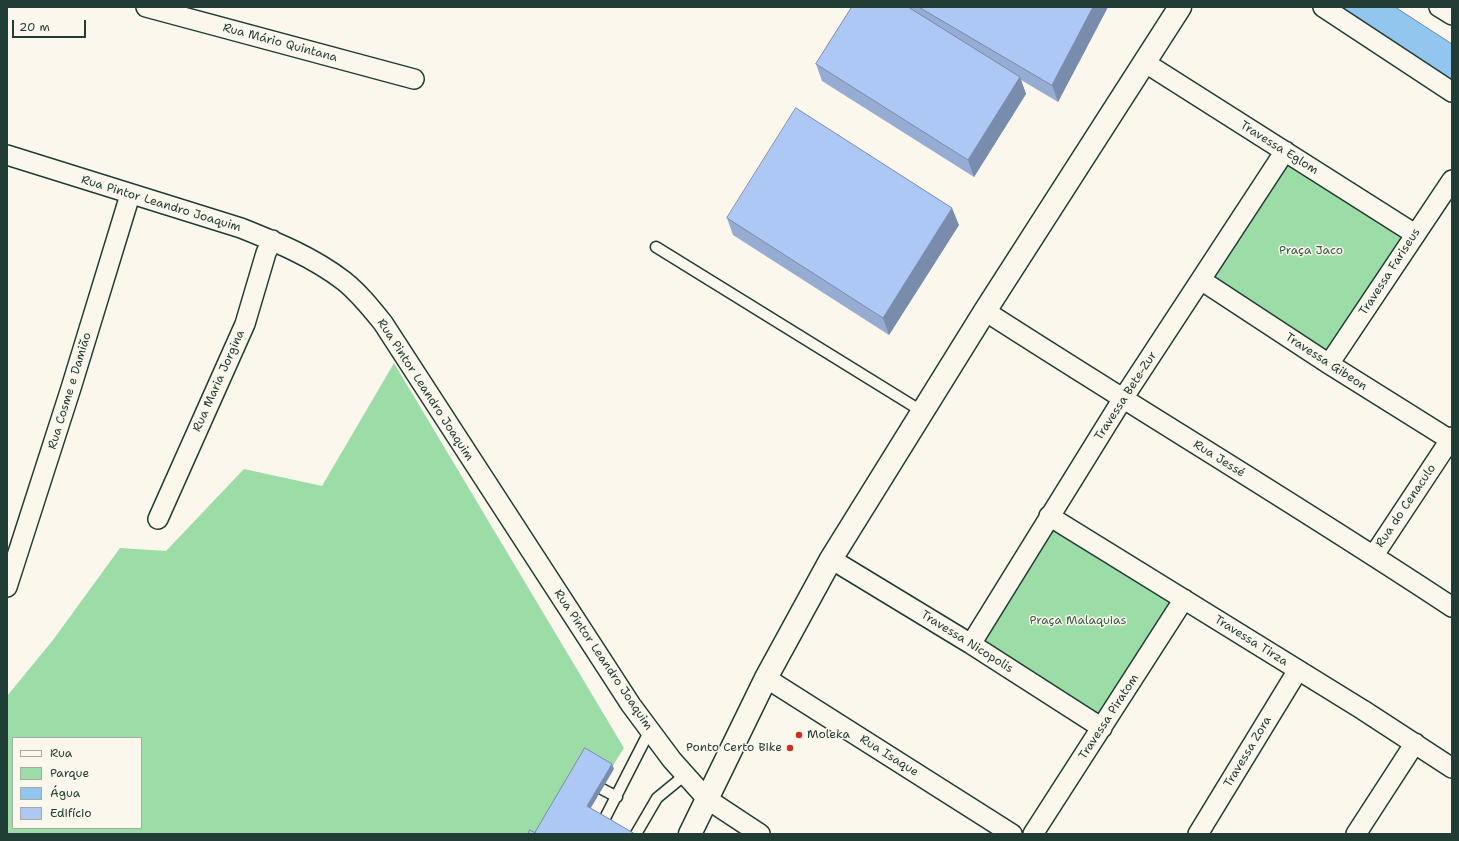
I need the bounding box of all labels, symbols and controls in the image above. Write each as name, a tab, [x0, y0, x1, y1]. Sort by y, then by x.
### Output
scale bar	[14, 12, 88, 38]
text: 20 m	[19, 19, 50, 35]
street label: Rua Mário Quintana	[221, 21, 339, 65]
street label: Travessa Eglom	[1237, 118, 1321, 178]
street label: Rua Pintor Leandro Joaquim	[79, 173, 243, 235]
street label: Travessa Fariseus	[1356, 226, 1424, 318]
park label: Praça Jaco	[1279, 244, 1343, 258]
street label: Rua Pintor Leandro Joaquim	[374, 316, 476, 464]
street label: Rua Maria Jorgina	[190, 328, 248, 434]
street label: Travessa Gibeon	[1282, 330, 1370, 394]
street label: Rua Cosme e Damião	[45, 331, 95, 451]
street label: Travessa Bete-Zur	[1092, 349, 1160, 443]
street label: Rua Jessé	[1190, 437, 1248, 481]
street label: Rua do Cenaculo	[1373, 462, 1439, 550]
street label: Rua Pintor Leandro Joaquim	[551, 587, 655, 733]
street label: Travessa Nicopolis	[918, 608, 1016, 676]
street label: Travessa Tirza	[1212, 613, 1290, 669]
park label: Praça Malaquias	[1030, 614, 1126, 628]
street label: Travessa Piratom	[1076, 672, 1142, 762]
street label: Travessa Zora	[1221, 714, 1275, 790]
place label: Moleka	[807, 728, 850, 742]
marker: Moleka	[794, 730, 804, 740]
street label: Rua Isaque	[857, 732, 921, 780]
legend	[12, 737, 142, 829]
place label: Ponto Certo Bike	[686, 741, 782, 755]
marker: Ponto Certo Bike	[785, 743, 795, 753]
text: Rua	[50, 745, 72, 761]
text: Parque	[50, 765, 89, 781]
text: Água	[50, 785, 80, 801]
text: Edifício	[50, 805, 91, 821]

